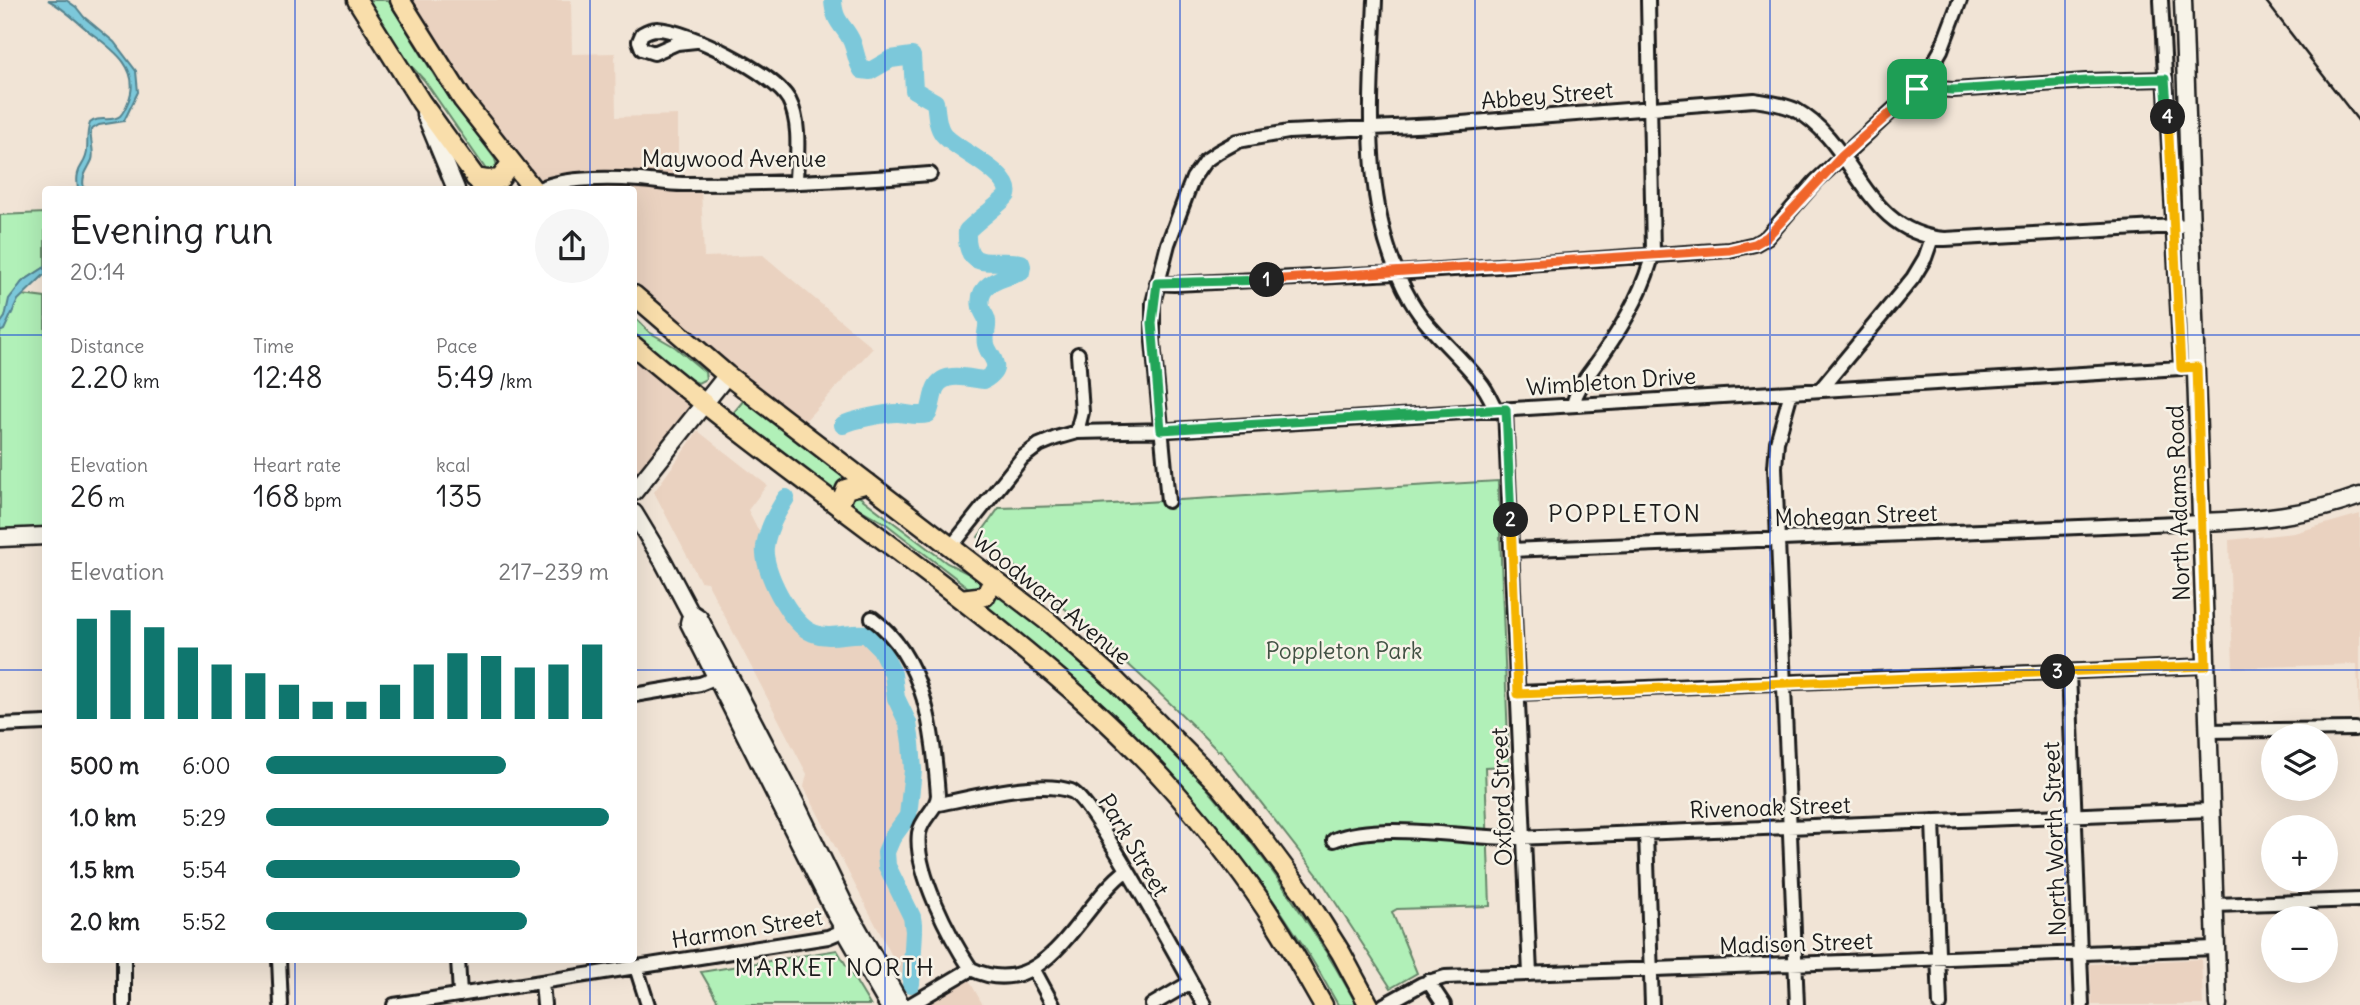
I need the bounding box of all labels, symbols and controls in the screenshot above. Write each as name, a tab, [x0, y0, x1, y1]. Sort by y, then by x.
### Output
pin	[1887, 59, 1947, 119]
icon: arrive	[1898, 70, 1936, 108]
street label: Abbey Street	[1480, 75, 1614, 115]
pin: 4	[2150, 100, 2186, 134]
text: 4	[2162, 104, 2173, 128]
street label: Maywood Avenue	[642, 144, 826, 173]
text: Evening run	[70, 207, 273, 254]
button: share	[535, 209, 609, 283]
text: 20:14	[70, 257, 125, 286]
pin: 1	[1250, 262, 1284, 298]
text: 1	[1263, 267, 1270, 291]
text: Distance	[70, 334, 144, 358]
text: Time	[253, 334, 294, 358]
text: Pace	[436, 334, 477, 358]
text: 2.20	[70, 358, 129, 396]
text: 12:48	[253, 358, 323, 396]
text: 5:49	[436, 358, 495, 396]
street label: Wimbleton Drive	[1525, 361, 1697, 401]
text: km	[129, 369, 160, 393]
text: /km	[495, 369, 532, 393]
street label: North Adams Road	[2160, 405, 2196, 601]
text: Elevation	[70, 453, 148, 477]
text: Heart rate	[253, 453, 341, 477]
text: kcal	[436, 453, 470, 477]
text: 26	[70, 477, 104, 515]
text: 168	[253, 477, 300, 515]
text: 135	[436, 477, 482, 515]
text: m	[104, 488, 125, 512]
text: bpm	[300, 488, 342, 512]
district label: POPPLETON	[1548, 498, 1702, 528]
street label: Mohegan Street	[1774, 498, 1938, 532]
pin: 2	[1494, 503, 1528, 538]
text: 2	[1505, 507, 1516, 531]
street label: Woodward Avenue	[967, 525, 1137, 671]
text: Elevation	[70, 557, 164, 586]
text: 217–239 m	[498, 557, 609, 586]
park label: Poppleton Park	[1265, 636, 1423, 665]
pin: 3	[2040, 654, 2076, 690]
text: 3	[2052, 659, 2063, 683]
map controls	[2261, 724, 2338, 983]
button: layers	[2261, 724, 2338, 801]
street label: Oxford Street	[1484, 727, 1518, 867]
street label: North Worth Street	[2036, 741, 2072, 937]
text: 500 m	[70, 751, 139, 780]
text: 6:00	[182, 751, 231, 780]
street label: Park Street	[1092, 789, 1176, 902]
street label: Rivenoak Street	[1689, 790, 1851, 824]
text: 1.0 km	[70, 803, 136, 832]
text: 5:29	[182, 803, 226, 832]
button: +	[2261, 815, 2338, 892]
text: 1.5 km	[70, 855, 135, 884]
text: 5:54	[182, 855, 227, 884]
street label: Harmon Street	[670, 902, 825, 954]
button: −	[2261, 906, 2338, 983]
text: 2.0 km	[70, 907, 140, 936]
text: 5:52	[182, 907, 226, 936]
street label: Madison Street	[1719, 926, 1874, 960]
district label: MARKET NORTH	[735, 952, 935, 982]

